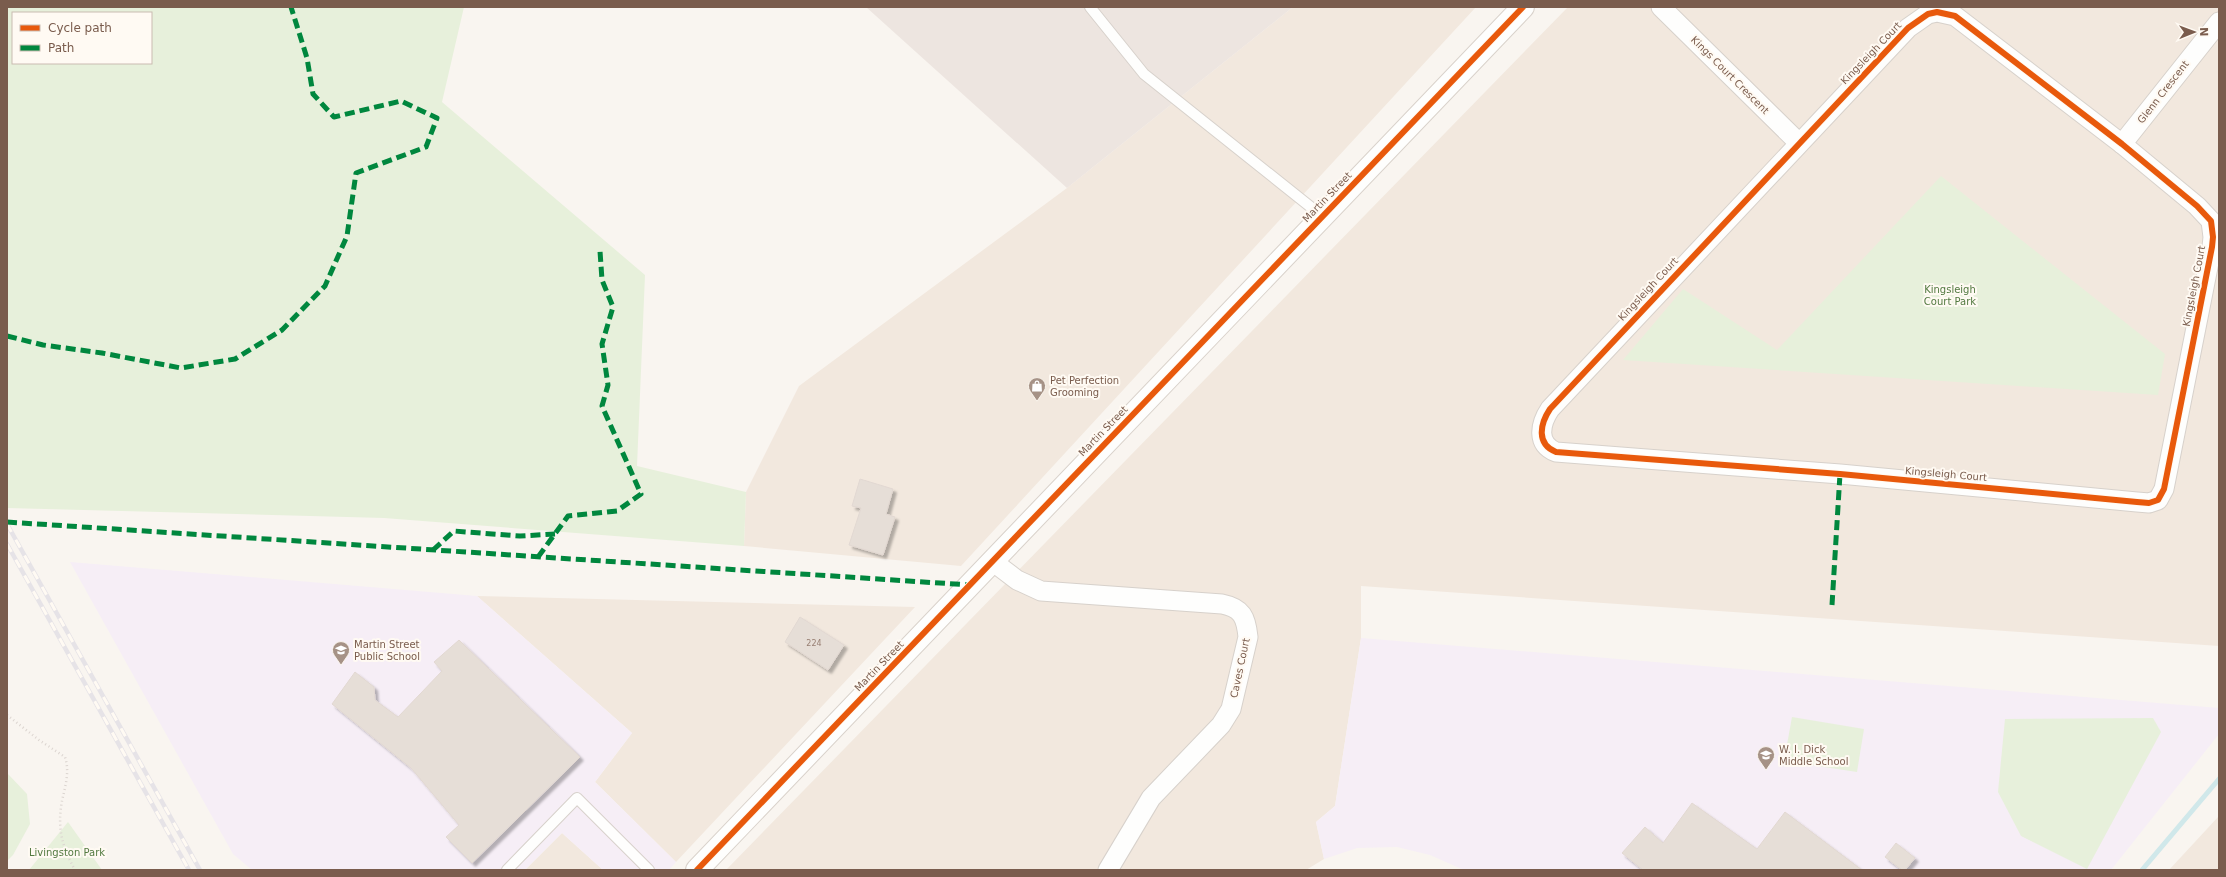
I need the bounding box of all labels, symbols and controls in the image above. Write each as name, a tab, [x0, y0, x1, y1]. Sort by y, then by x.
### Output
legend	[12, 12, 152, 64]
north arrow	[2174, 12, 2214, 52]
street label: Kingsleigh Court	[1838, 20, 1904, 86]
text: Cycle path	[48, 21, 112, 35]
text: N	[2197, 27, 2210, 37]
street label: Kings Court Crescent	[1689, 34, 1771, 116]
text: Path	[48, 41, 74, 55]
street label: Glenn Crescent	[2135, 58, 2191, 126]
street label: Martin Street	[1300, 170, 1354, 224]
street label: Kingsleigh Court	[2181, 244, 2207, 327]
street label: Kingsleigh Court	[1616, 255, 1680, 323]
park label: Kingsleigh Court Park	[1924, 284, 1976, 307]
place label: Pet Perfection Grooming	[1050, 375, 1119, 398]
shop icon: Pet Perfection Grooming	[1027, 376, 1047, 401]
street label: Martin Street	[1076, 404, 1130, 458]
street label: Kingsleigh Court	[1905, 465, 1988, 483]
street label: Caves Court	[1228, 637, 1252, 699]
place label: Martin Street Public School	[354, 639, 420, 662]
house number: 224	[806, 639, 822, 648]
street label: Martin Street	[852, 639, 906, 693]
school or university icon: Martin Street Public School	[331, 640, 351, 665]
place label: W. I. Dick Middle School	[1779, 744, 1848, 767]
school or university icon: W. I. Dick Middle School	[1756, 745, 1776, 770]
park label: Livingston Park	[29, 847, 105, 858]

